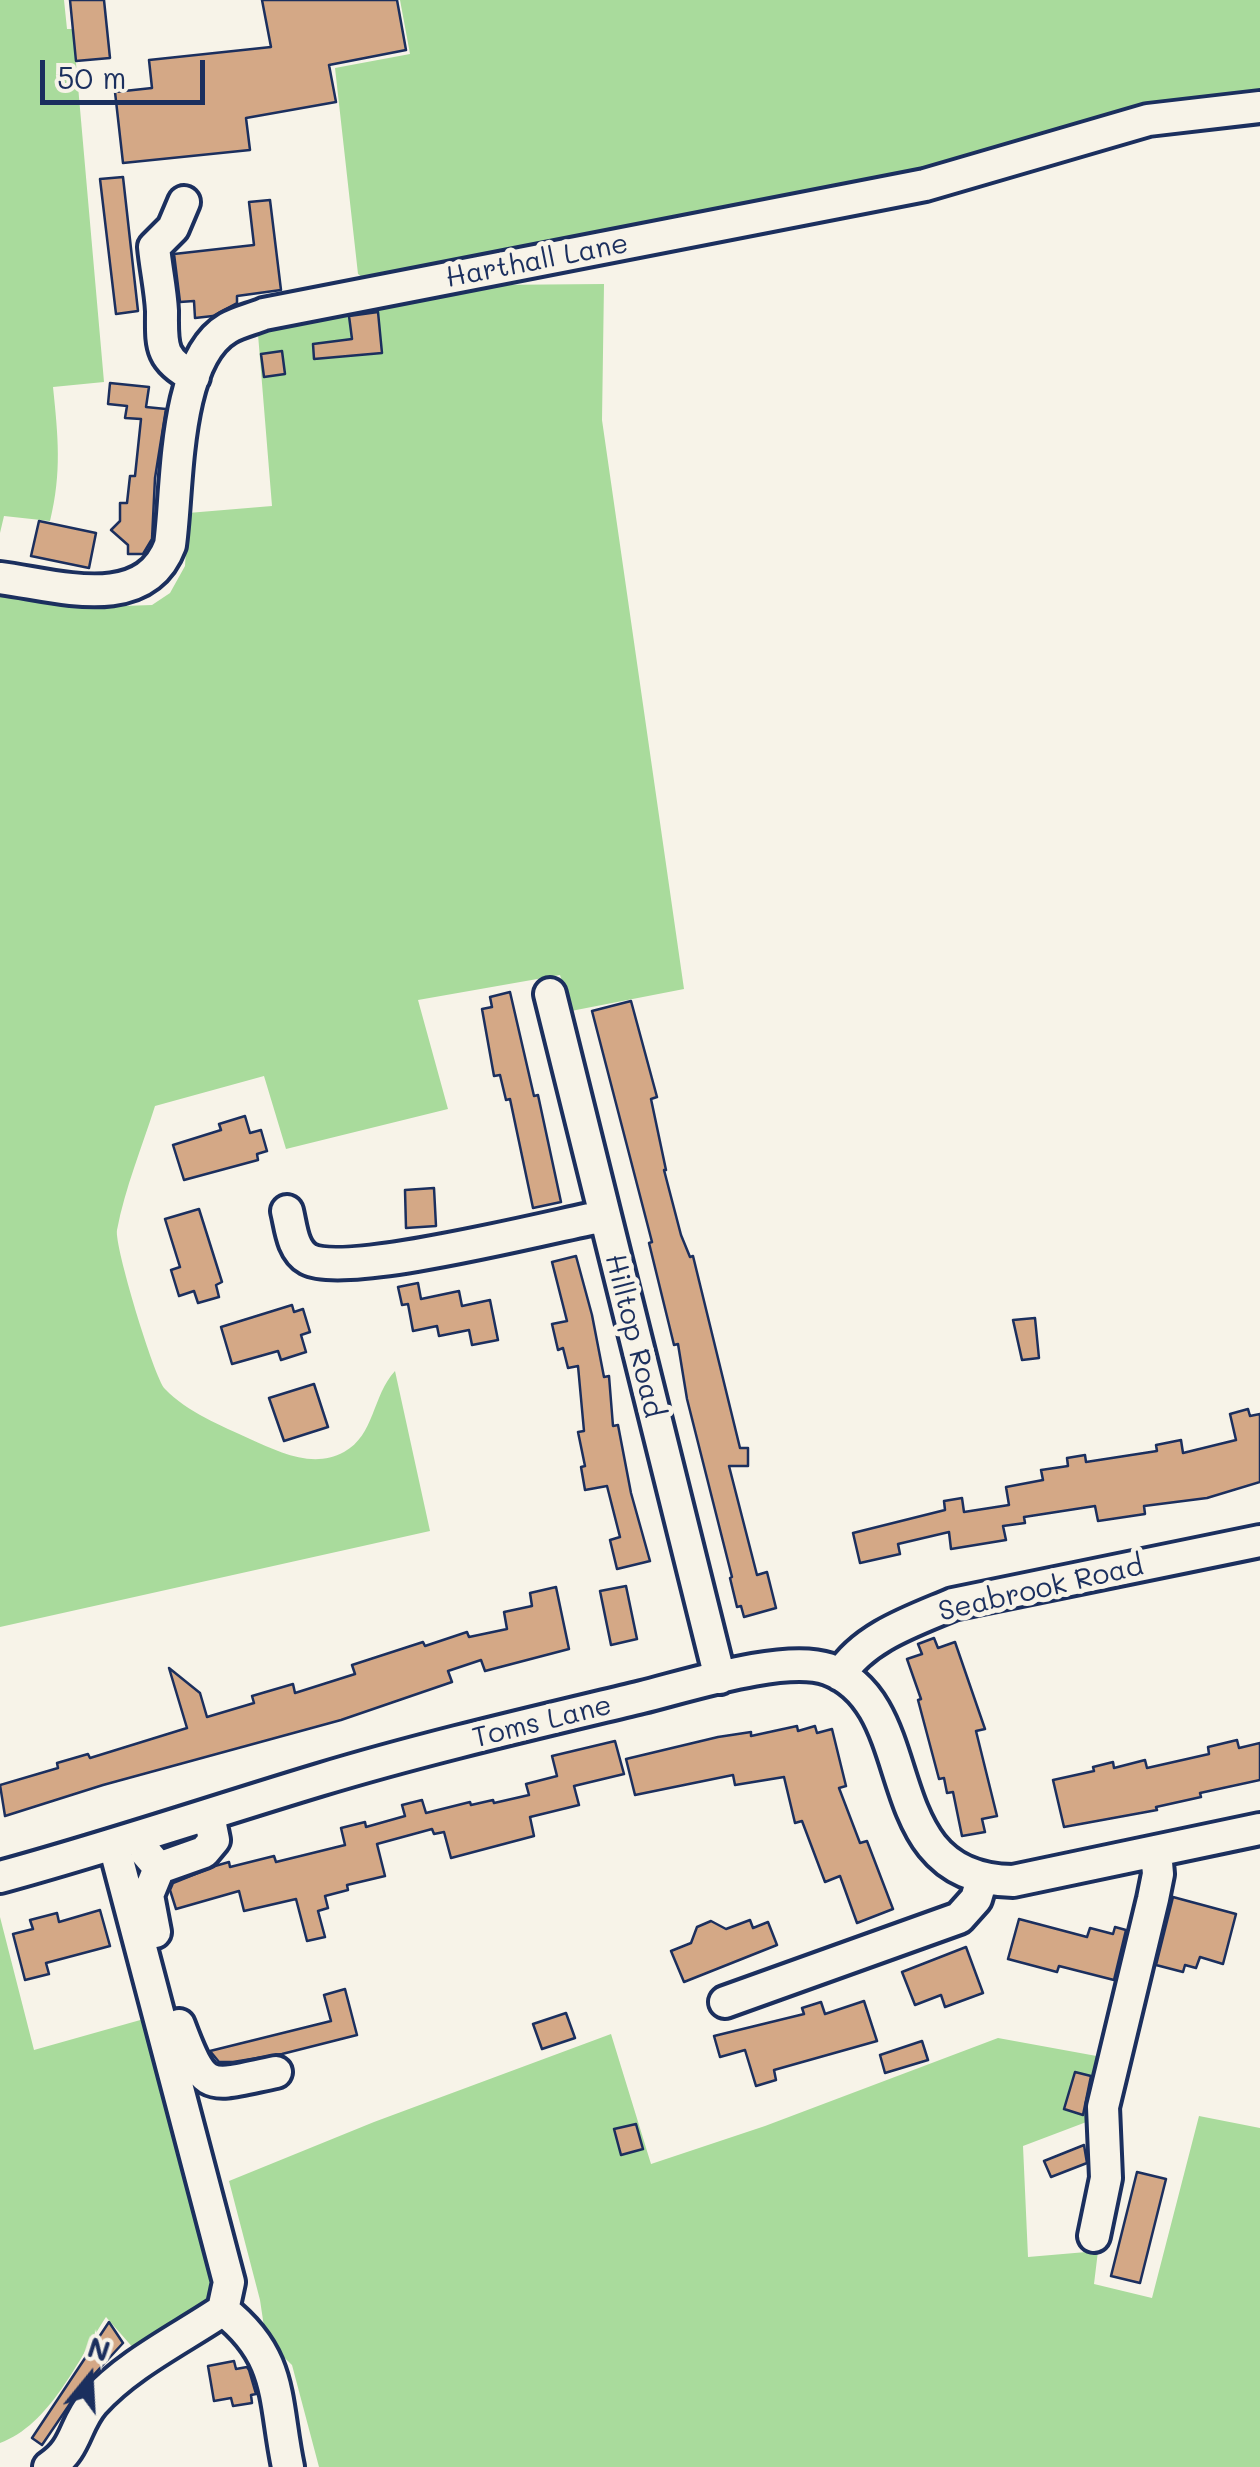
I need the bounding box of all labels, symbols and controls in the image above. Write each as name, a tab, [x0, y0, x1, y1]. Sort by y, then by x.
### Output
scale bar	[45, 40, 210, 102]
text: 50 m	[57, 57, 127, 97]
street label: Harthall Lane	[443, 227, 631, 295]
street label: Hilltop Road	[597, 1251, 671, 1421]
street label: Seabrook Road	[935, 1549, 1147, 1629]
street label: Toms Lane	[469, 1689, 615, 1755]
north arrow	[40, 2327, 140, 2427]
text: N	[84, 2328, 115, 2369]

